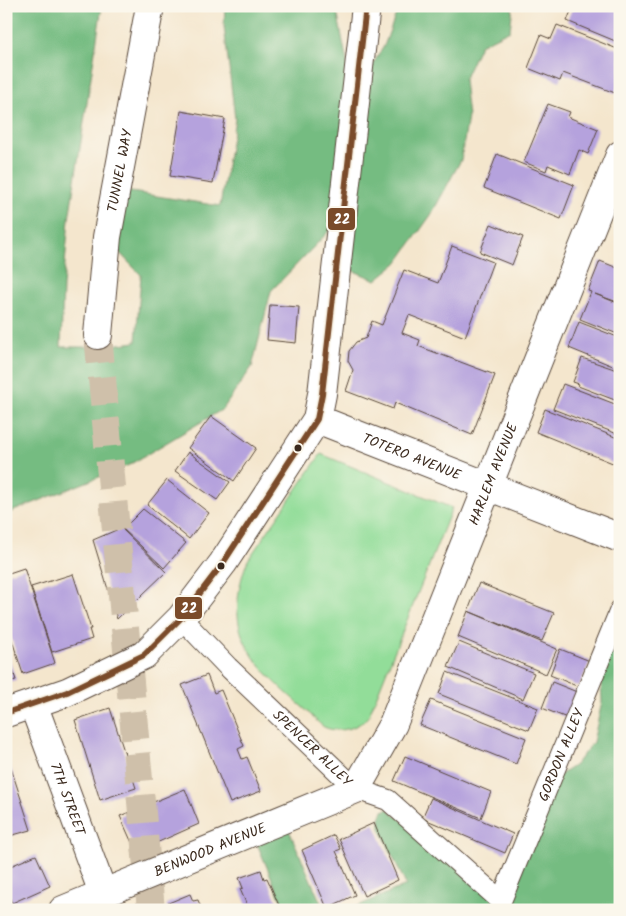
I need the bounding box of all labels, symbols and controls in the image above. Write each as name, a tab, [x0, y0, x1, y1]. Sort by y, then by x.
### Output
street label: TUNNEL WAY	[102, 127, 139, 214]
line badge: 22	[327, 207, 356, 231]
text: 22	[334, 209, 350, 231]
street label: HARLEM AVENUE	[463, 419, 524, 529]
street label: TOTERO AVENUE	[359, 428, 465, 487]
unlabelled marker	[293, 443, 303, 453]
unlabelled marker	[216, 561, 226, 571]
line badge: 22	[174, 596, 203, 620]
text: 22	[181, 598, 197, 620]
street label: SPENCER ALLEY	[267, 705, 358, 793]
street label: GORDON ALLEY	[533, 705, 591, 805]
street label: 7TH STREET	[44, 760, 91, 840]
street label: BENWOOD AVENUE	[151, 817, 271, 883]

